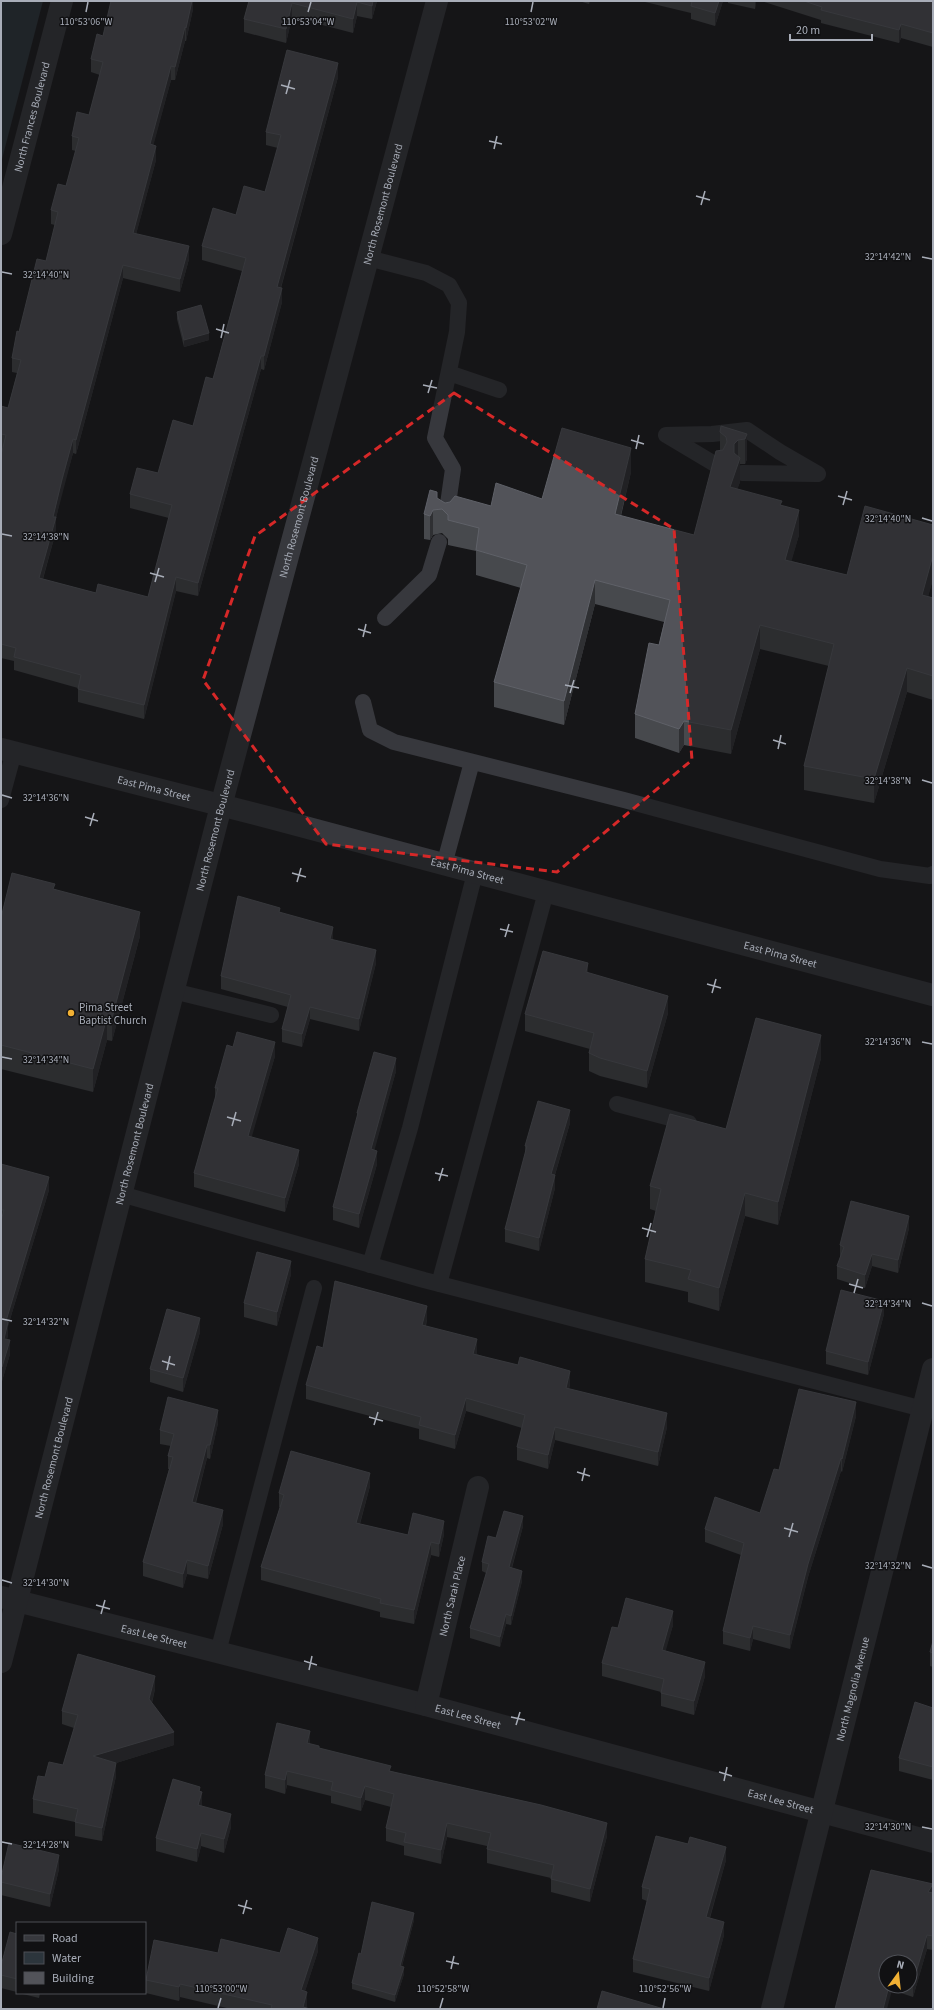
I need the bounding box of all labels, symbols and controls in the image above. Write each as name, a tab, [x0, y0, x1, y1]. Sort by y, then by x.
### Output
text: 110°53'06"W	[60, 15, 112, 29]
text: 110°53'04"W	[282, 15, 334, 29]
text: 110°53'02"W	[505, 15, 557, 29]
scale bar	[790, 16, 872, 42]
text: 20 m	[796, 22, 820, 39]
street label: North Frances Boulevard	[10, 60, 53, 174]
street label: North Rosemont Boulevard	[359, 142, 406, 266]
text: 32°14'42"N	[865, 250, 911, 264]
text: 32°14'40"N	[23, 268, 69, 282]
street label: North Rosemont Boulevard	[275, 455, 322, 579]
text: 32°14'40"N	[865, 512, 911, 526]
text: 32°14'38"N	[23, 530, 69, 544]
street label: North Rosemont Boulevard	[192, 768, 238, 892]
street label: East Pima Street	[116, 772, 193, 805]
text: 32°14'38"N	[865, 774, 911, 788]
text: 32°14'36"N	[23, 791, 69, 805]
street label: East Pima Street	[429, 854, 506, 888]
street label: East Pima Street	[742, 937, 819, 971]
place label: Pima Street Baptist Church	[79, 1000, 147, 1028]
marker: Pima Street Baptist Church	[66, 1008, 76, 1018]
text: 32°14'36"N	[865, 1035, 911, 1049]
text: 32°14'34"N	[23, 1053, 69, 1067]
street label: North Rosemont Boulevard	[111, 1081, 157, 1206]
text: 32°14'34"N	[865, 1297, 911, 1311]
text: 32°14'32"N	[23, 1315, 69, 1329]
street label: North Rosemont Boulevard	[31, 1395, 76, 1520]
street label: North Sarah Place	[435, 1554, 469, 1638]
text: 32°14'32"N	[865, 1559, 911, 1573]
text: 32°14'30"N	[23, 1576, 69, 1590]
street label: East Lee Street	[120, 1620, 189, 1652]
street label: North Magnolia Avenue	[832, 1635, 873, 1743]
street label: East Lee Street	[433, 1700, 503, 1732]
street label: East Lee Street	[746, 1785, 816, 1817]
text: 32°14'30"N	[865, 1820, 911, 1834]
text: 32°14'28"N	[23, 1838, 69, 1852]
legend	[16, 1922, 146, 1994]
text: Road	[52, 1930, 78, 1947]
text: Water	[52, 1950, 82, 1967]
north arrow	[878, 1954, 918, 1994]
text: N	[895, 1957, 906, 1973]
text: Building	[52, 1970, 94, 1987]
text: 110°53'00"W	[195, 1982, 247, 1996]
text: 110°52'58"W	[417, 1982, 469, 1996]
text: 110°52'56"W	[639, 1982, 691, 1996]

